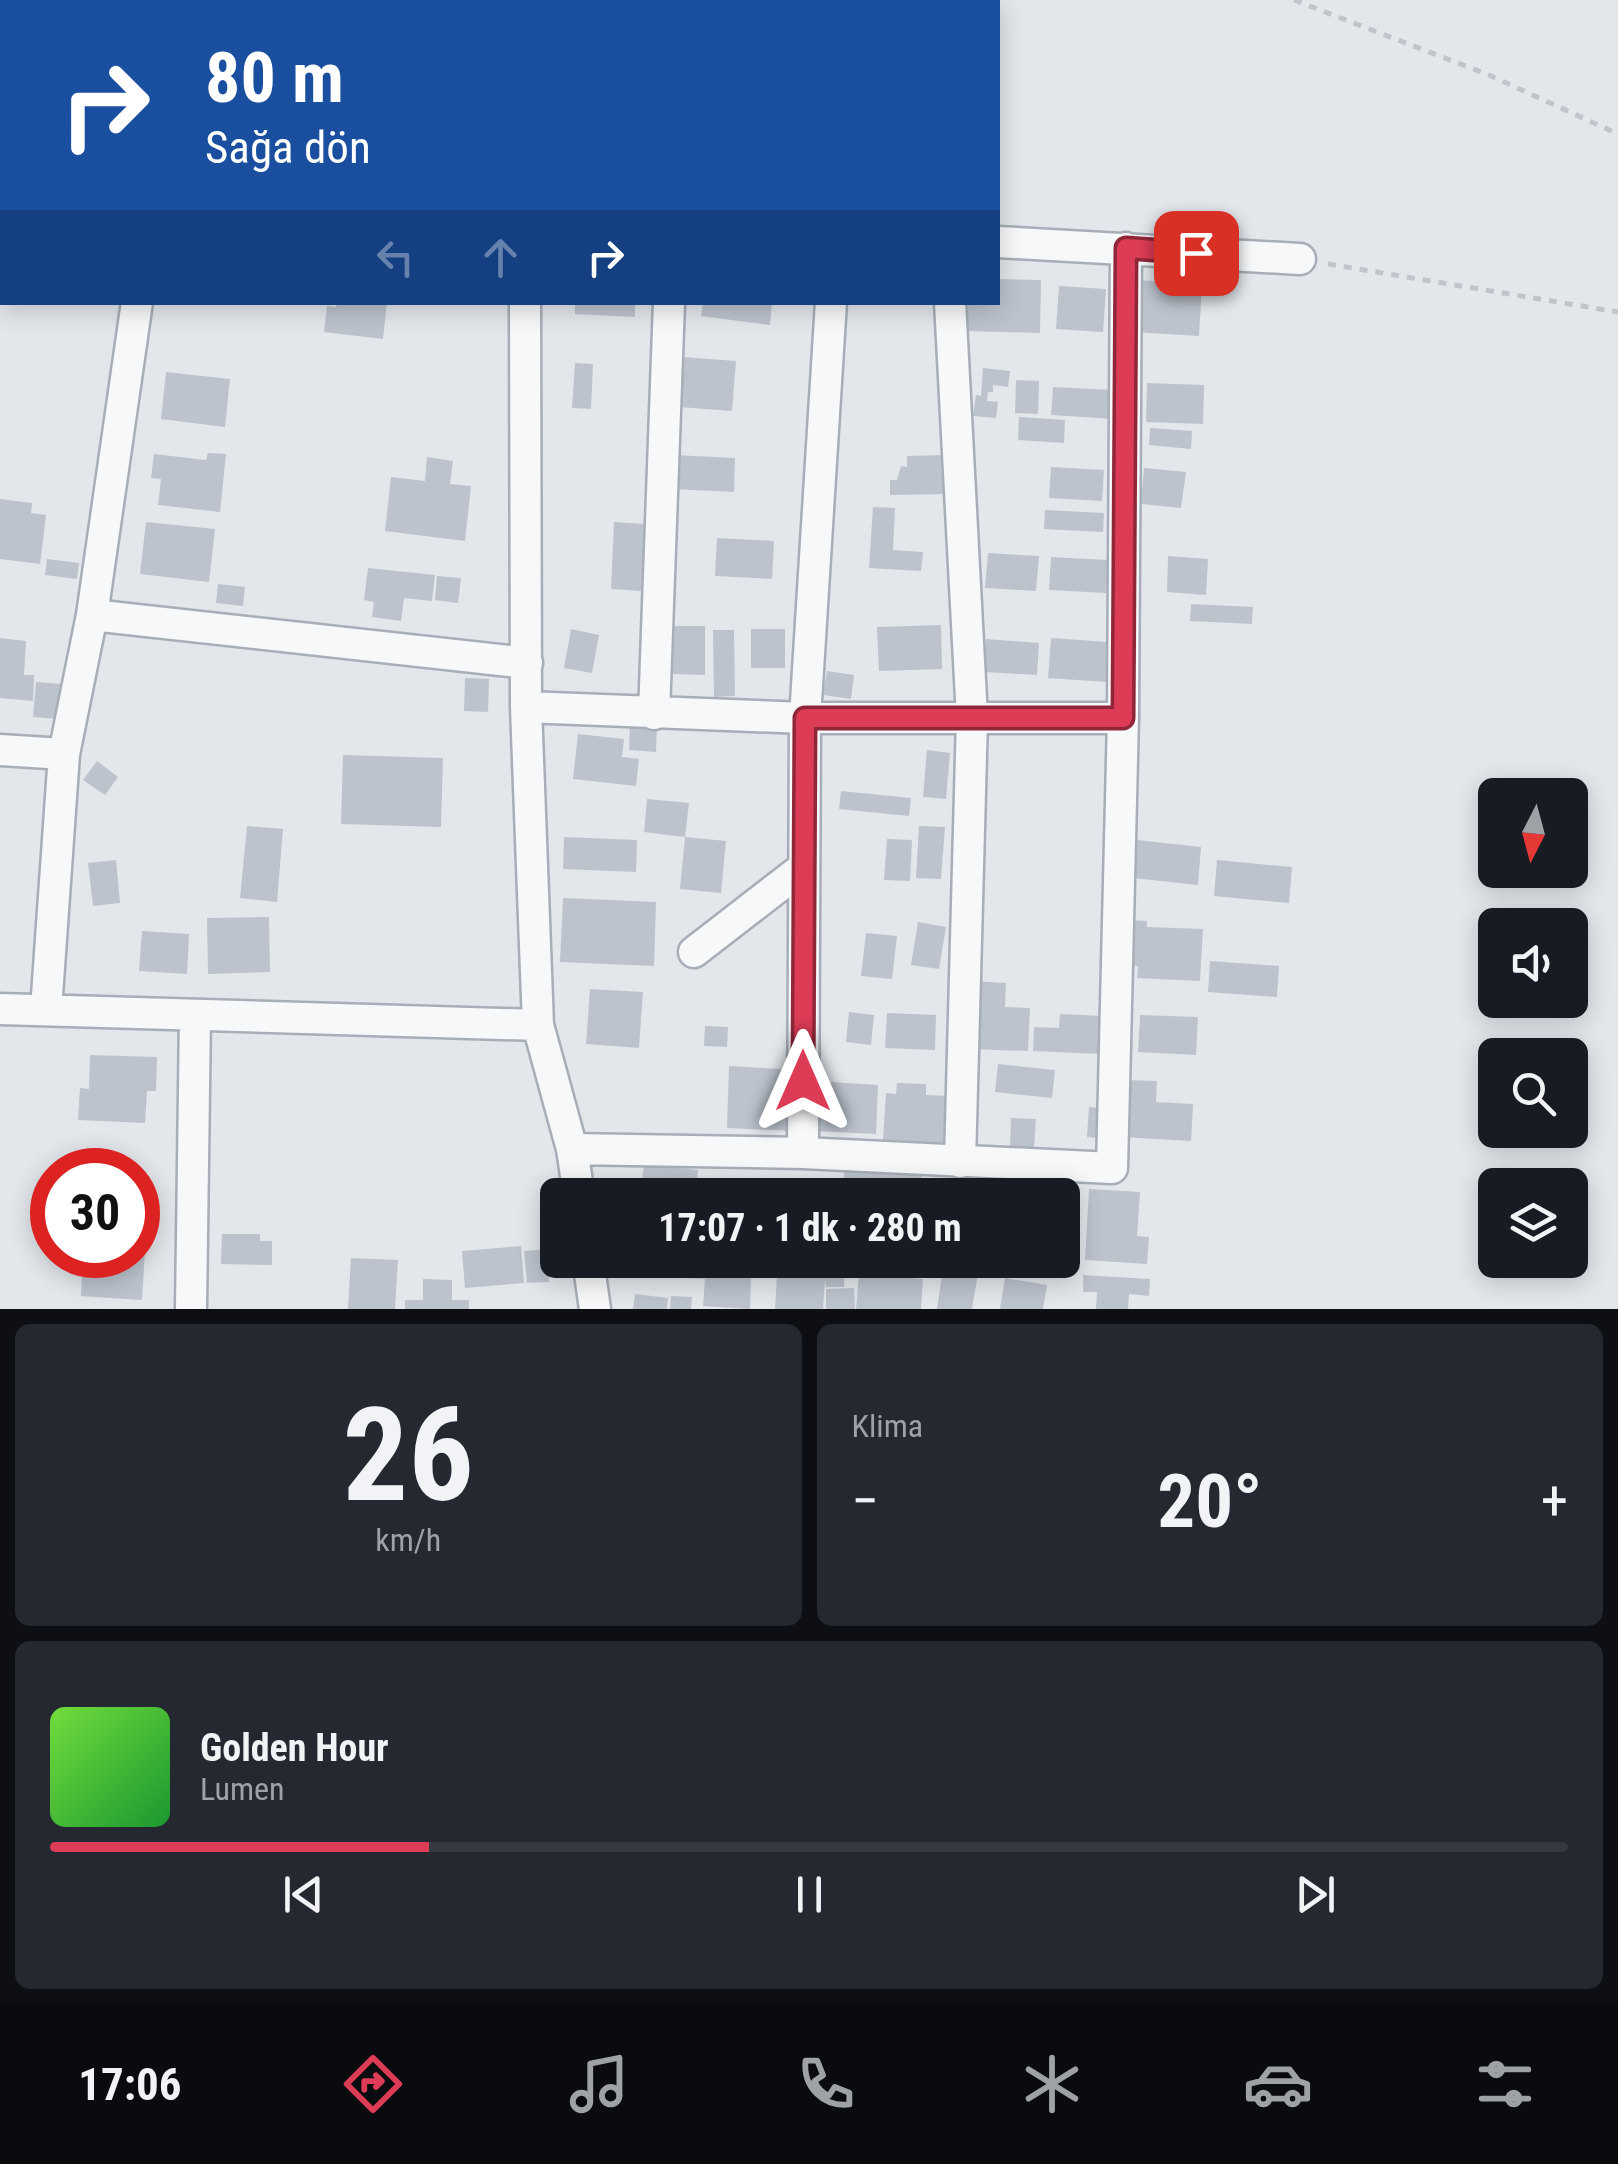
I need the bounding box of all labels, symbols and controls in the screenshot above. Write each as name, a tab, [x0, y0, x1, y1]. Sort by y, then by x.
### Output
text: 80 m	[205, 37, 344, 119]
icon: right	[40, 40, 170, 170]
text: Sağa dön	[205, 121, 371, 174]
pin	[1154, 211, 1239, 296]
icon: arrive	[1169, 226, 1224, 281]
icon: left	[368, 230, 423, 285]
icon: ahead	[473, 230, 528, 285]
icon: right	[578, 230, 633, 285]
north arrow	[1478, 778, 1588, 888]
map controls	[1478, 778, 1588, 1278]
button: sound	[1478, 908, 1588, 1018]
position arrow	[751, 1029, 855, 1133]
button: search	[1478, 1038, 1588, 1148]
speed limit sign: 30	[30, 1148, 160, 1278]
button: layers	[1478, 1168, 1588, 1278]
text: 17:07 · 1 dk · 280 m	[658, 1206, 962, 1250]
text: 26	[343, 1379, 474, 1532]
text: Klima	[852, 1407, 923, 1445]
text: 20°	[1157, 1457, 1262, 1545]
text: −	[852, 1469, 879, 1533]
text: +	[1541, 1469, 1568, 1533]
text: km/h	[375, 1521, 441, 1559]
text: Golden Hour	[200, 1726, 389, 1770]
text: Lumen	[200, 1770, 285, 1808]
icon: previous	[276, 1867, 331, 1922]
icon: pause	[782, 1867, 837, 1922]
icon: next	[1288, 1867, 1343, 1922]
icon: directions	[338, 2049, 408, 2119]
icon: music	[564, 2049, 634, 2119]
icon: phone	[791, 2049, 861, 2119]
icon: climate	[1017, 2049, 1087, 2119]
icon: car	[1243, 2049, 1313, 2119]
icon: filters	[1470, 2049, 1540, 2119]
text: 17:06	[78, 2058, 181, 2111]

